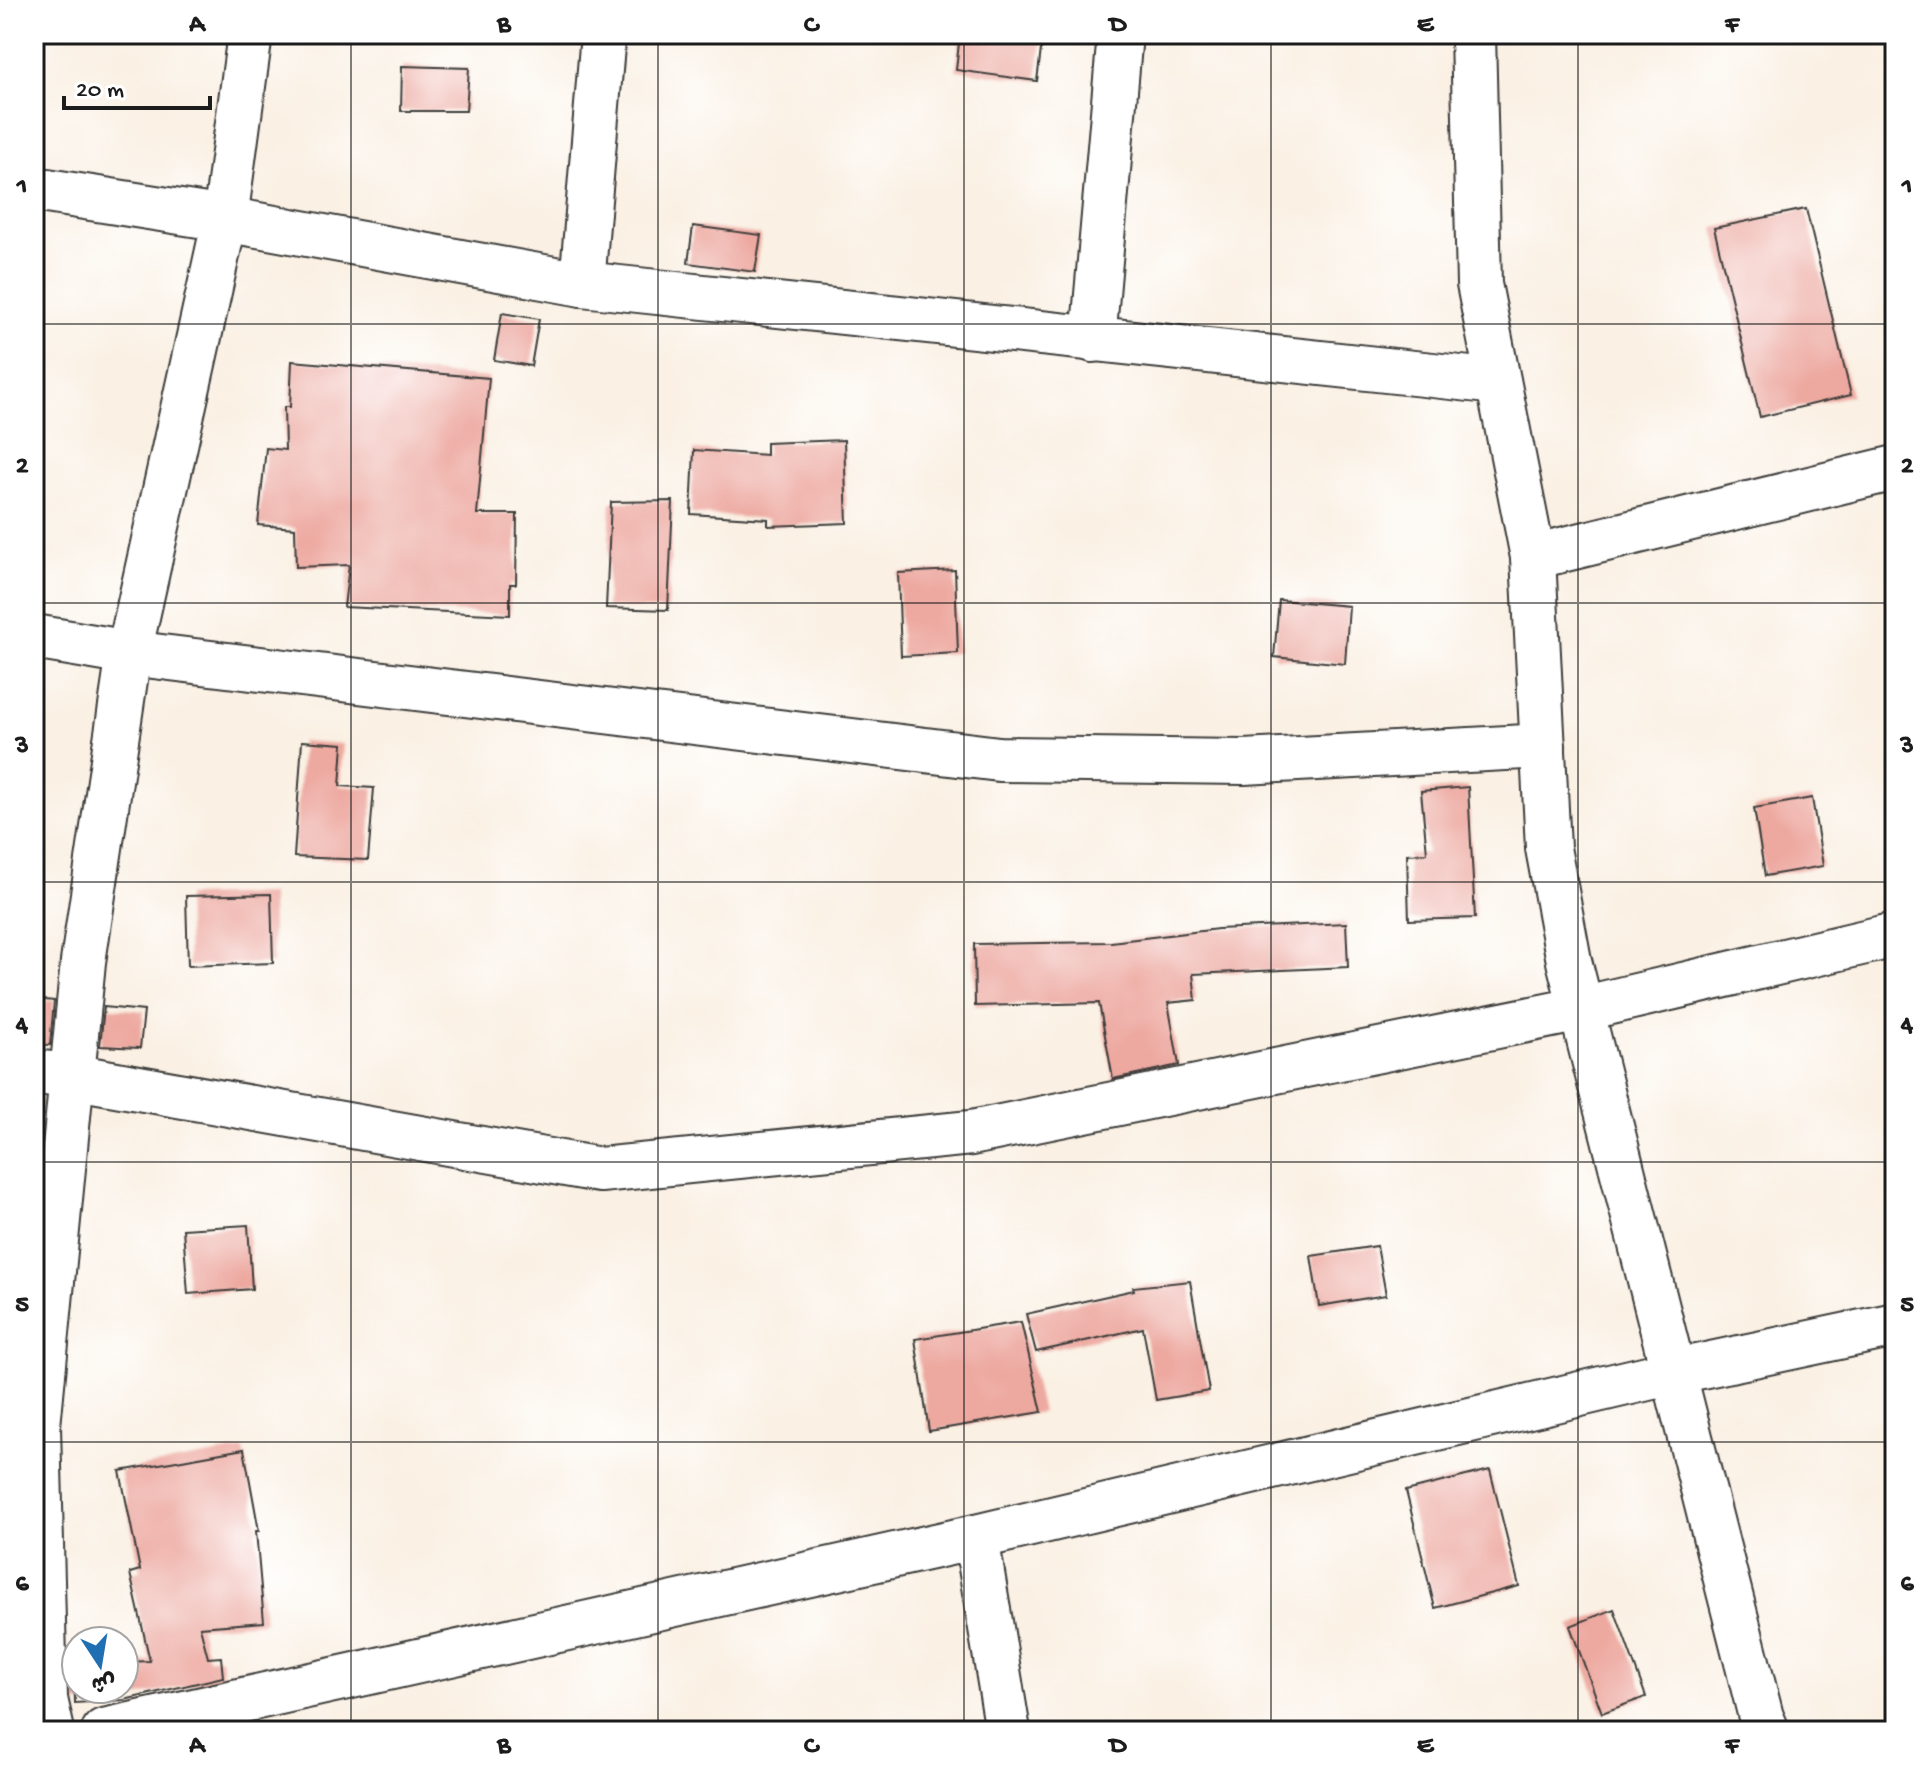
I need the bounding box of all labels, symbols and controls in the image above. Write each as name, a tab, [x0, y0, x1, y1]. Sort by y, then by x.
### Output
text: A	[188, 11, 206, 42]
text: B	[496, 11, 512, 42]
text: C	[804, 11, 821, 42]
text: D	[1108, 11, 1128, 42]
text: E	[1417, 11, 1435, 42]
text: F	[1724, 11, 1740, 42]
scale bar	[64, 60, 210, 110]
text: 20 m	[76, 77, 124, 106]
text: 1	[16, 173, 27, 204]
text: 1	[1901, 173, 1912, 204]
text: 2	[16, 452, 29, 483]
text: 2	[1901, 452, 1914, 483]
text: 3	[14, 732, 29, 763]
text: 3	[1899, 732, 1914, 763]
text: 4	[15, 1011, 29, 1042]
text: 4	[1900, 1011, 1914, 1042]
text: 5	[15, 1291, 29, 1322]
text: 5	[1900, 1291, 1914, 1322]
text: 6	[15, 1570, 29, 1601]
text: 6	[1900, 1570, 1914, 1601]
north arrow	[60, 1625, 140, 1705]
text: ش	[89, 1665, 118, 1696]
text: A	[188, 1732, 206, 1763]
text: B	[496, 1732, 512, 1763]
text: C	[804, 1732, 821, 1763]
text: D	[1108, 1732, 1128, 1763]
text: E	[1417, 1732, 1435, 1763]
text: F	[1724, 1732, 1740, 1763]

